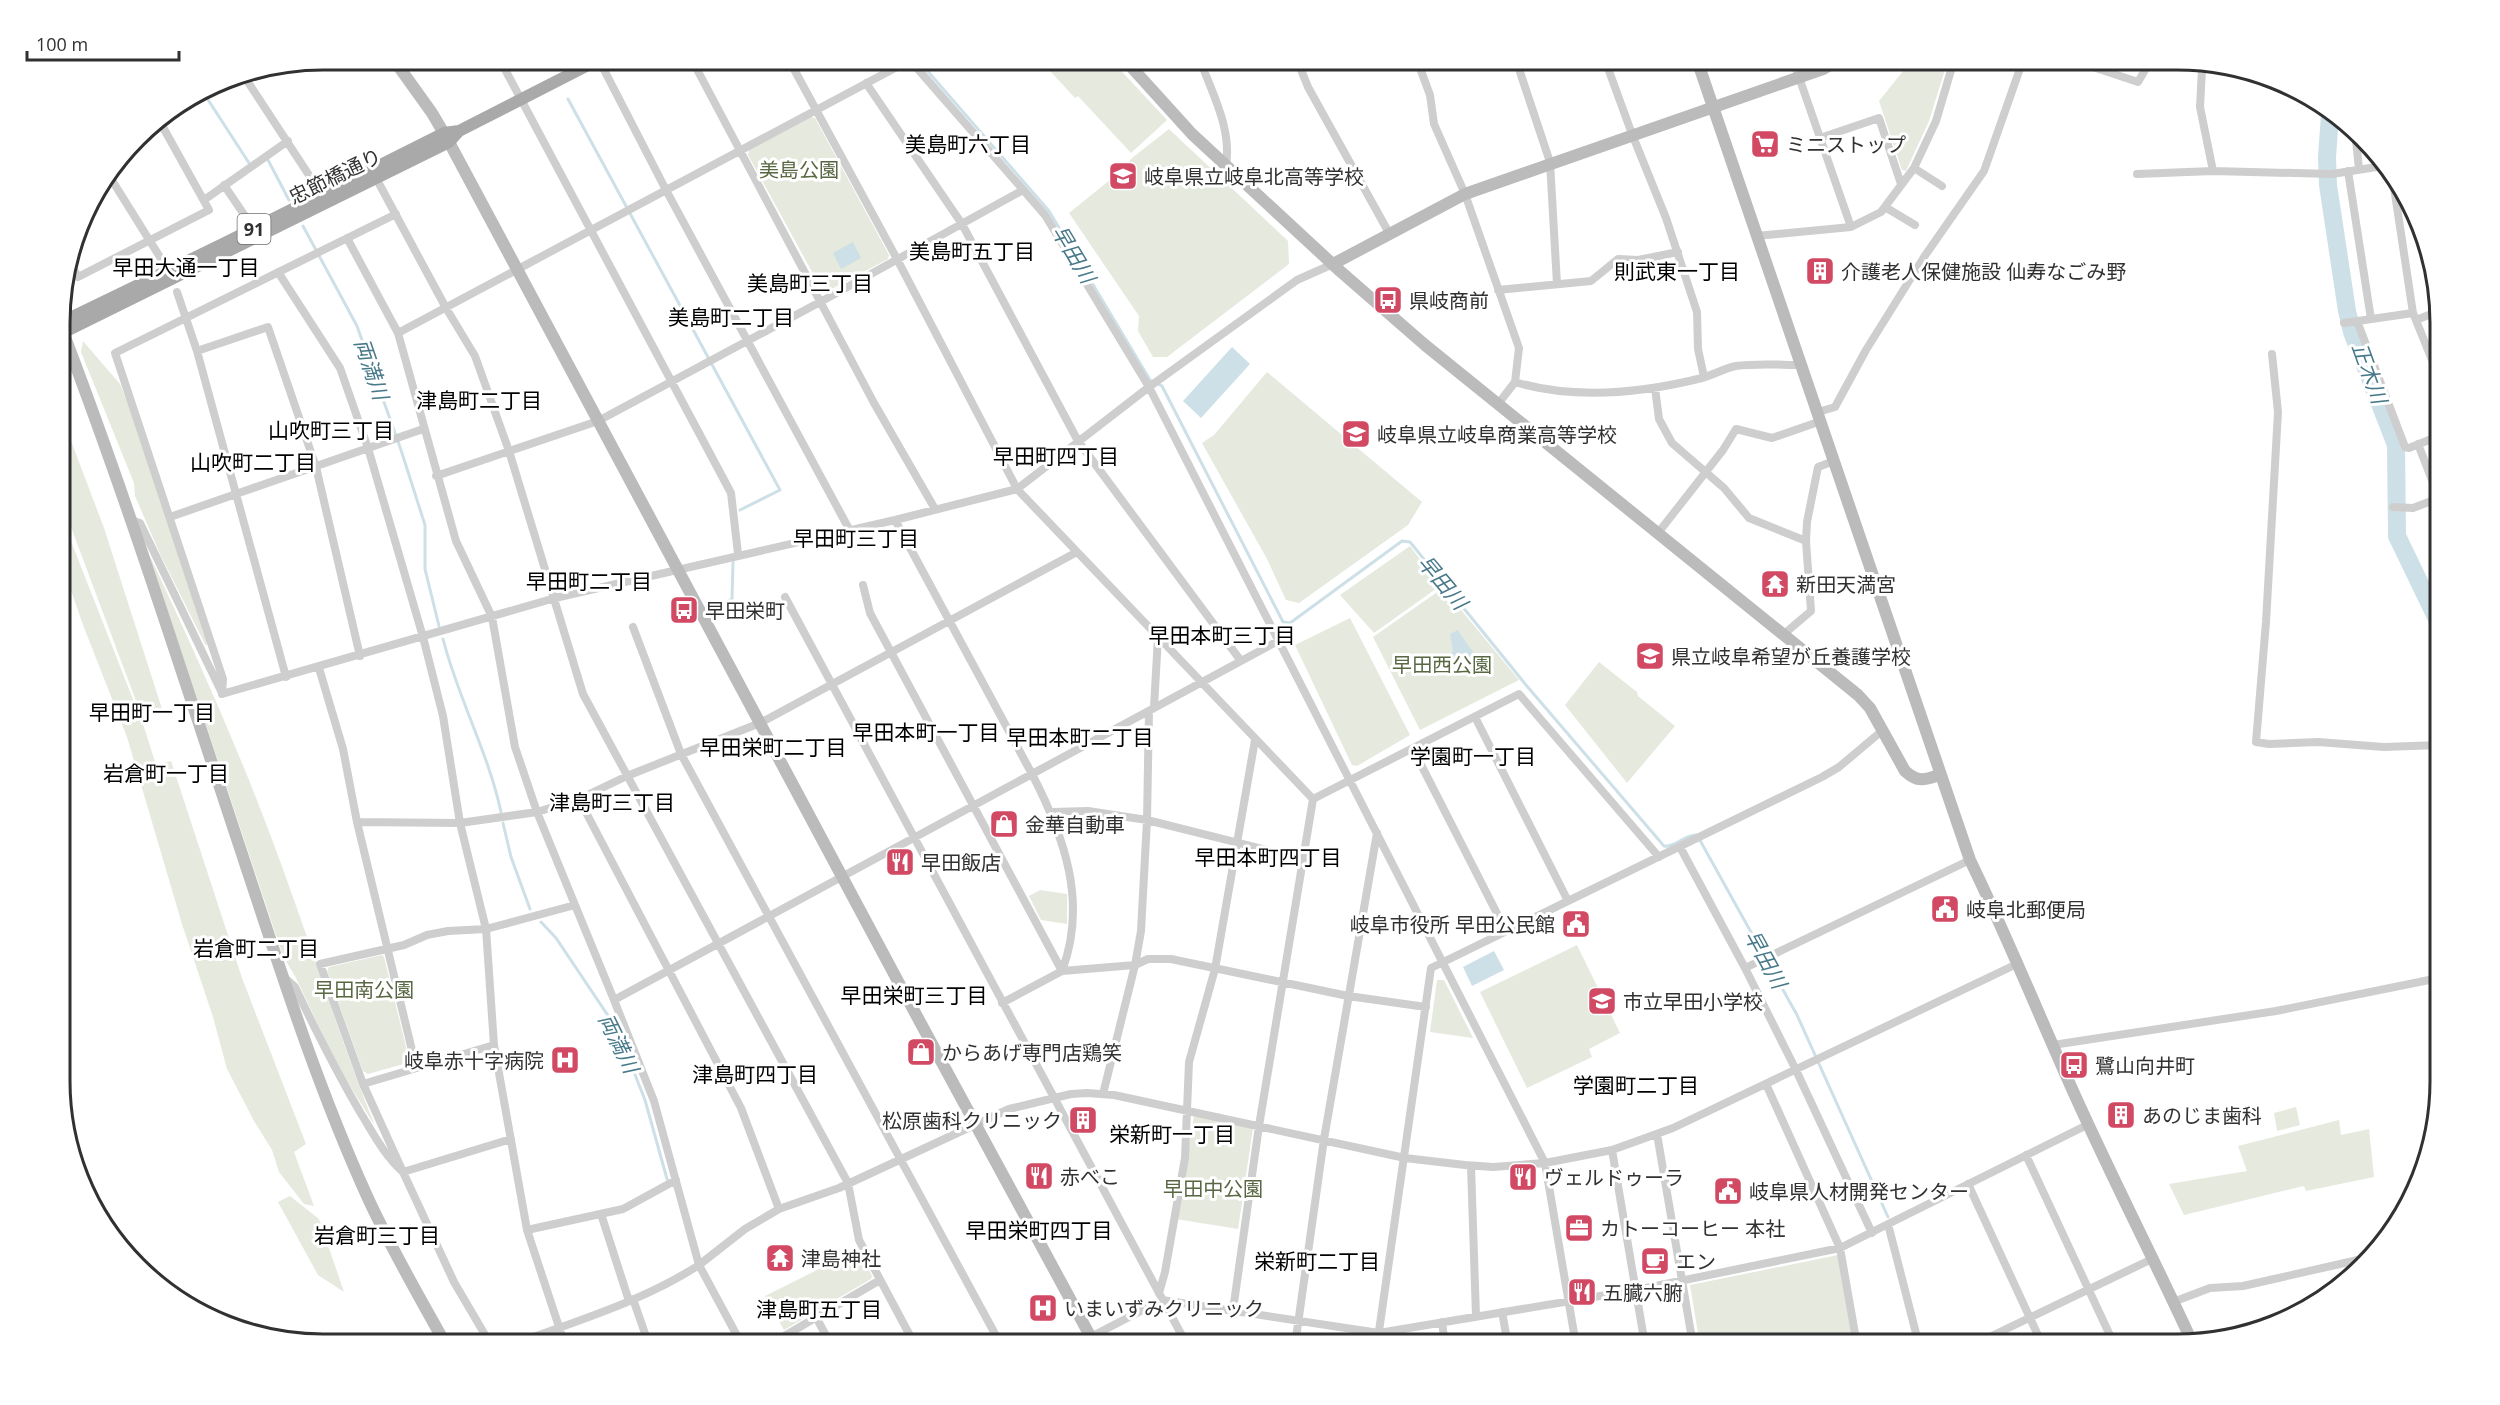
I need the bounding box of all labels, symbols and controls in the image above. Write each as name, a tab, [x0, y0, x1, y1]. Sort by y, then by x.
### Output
scale bar	[27, 24, 178, 62]
text: 100 m	[36, 32, 88, 56]
supermarket icon: ミニストップ	[1749, 128, 1781, 160]
district label: 美島町六丁目	[905, 130, 1031, 158]
place label: ミニストップ	[1786, 131, 1906, 158]
street label: 忠節橋通り	[284, 142, 386, 210]
park label: 美島公園	[759, 156, 839, 183]
school or university icon: 岐阜県立岐阜北高等学校	[1107, 160, 1139, 192]
place label: 岐阜県立岐阜北高等学校	[1144, 163, 1364, 190]
road number: 91	[238, 214, 270, 244]
water label: 早田川	[1046, 220, 1103, 290]
district label: 美島町五丁目	[909, 237, 1035, 265]
district label: 早田大通一丁目	[113, 253, 260, 281]
building icon: 介護老人保健施設 仙寿なごみ野	[1804, 255, 1836, 287]
district label: 則武東一丁目	[1614, 257, 1740, 285]
place label: 介護老人保健施設 仙寿なごみ野	[1841, 258, 2126, 285]
district label: 美島町三丁目	[747, 269, 873, 297]
bus stop icon: 県岐商前	[1372, 284, 1404, 316]
place label: 県岐商前	[1409, 287, 1489, 314]
district label: 美島町二丁目	[668, 303, 794, 331]
water label: 両満川	[349, 335, 396, 405]
water label: 正木川	[2346, 339, 2395, 409]
district label: 津島町二丁目	[416, 386, 542, 414]
district label: 山吹町三丁目	[268, 416, 394, 444]
school or university icon: 岐阜県立岐阜商業高等学校	[1340, 418, 1372, 450]
place label: 岐阜県立岐阜商業高等学校	[1377, 421, 1617, 448]
district label: 早田町四丁目	[993, 442, 1119, 470]
district label: 山吹町二丁目	[190, 448, 316, 476]
district label: 早田町三丁目	[793, 524, 919, 552]
water label: 早田川	[1412, 549, 1475, 617]
district label: 早田町二丁目	[526, 567, 652, 595]
temple icon: 新田天満宮	[1759, 568, 1791, 600]
place label: 新田天満宮	[1796, 571, 1896, 598]
bus stop icon: 早田栄町	[668, 594, 700, 626]
place label: 早田栄町	[705, 597, 785, 624]
district label: 早田本町三丁目	[1149, 621, 1296, 649]
school or university icon: 県立岐阜希望が丘養護学校	[1634, 640, 1666, 672]
place label: 県立岐阜希望が丘養護学校	[1671, 643, 1911, 670]
park label: 早田西公園	[1392, 651, 1492, 678]
district label: 早田町一丁目	[89, 698, 215, 726]
district label: 早田本町一丁目	[853, 718, 1000, 746]
district label: 早田本町二丁目	[1007, 723, 1154, 751]
district label: 早田栄町二丁目	[700, 733, 847, 761]
district label: 学園町一丁目	[1410, 742, 1536, 770]
district label: 岩倉町一丁目	[103, 759, 229, 787]
district label: 津島町三丁目	[549, 788, 675, 816]
shop icon: 金華自動車	[988, 808, 1020, 840]
place label: 金華自動車	[1025, 811, 1125, 838]
district label: 早田本町四丁目	[1195, 843, 1342, 871]
restaurant icon: 早田飯店	[884, 846, 916, 878]
place label: 早田飯店	[921, 849, 1001, 876]
public building icon: 岐阜北郵便局	[1929, 893, 1961, 925]
place label: 岐阜北郵便局	[1966, 896, 2086, 923]
public building icon: 岐阜市役所 早田公民館	[1560, 908, 1592, 940]
place label: 岐阜市役所 早田公民館	[1350, 911, 1555, 938]
water label: 早田川	[1738, 925, 1794, 995]
district label: 岩倉町二丁目	[193, 934, 319, 962]
park label: 早田南公園	[314, 976, 414, 1003]
district label: 早田栄町三丁目	[841, 981, 988, 1009]
school or university icon: 市立早田小学校	[1586, 985, 1618, 1017]
place label: 市立早田小学校	[1623, 988, 1763, 1015]
water label: 両満川	[593, 1009, 646, 1079]
shop icon: からあげ専門店鶏笑	[905, 1036, 937, 1068]
place label: からあげ専門店鶏笑	[942, 1039, 1122, 1066]
hospital icon: 岐阜赤十字病院	[549, 1044, 581, 1076]
place label: 岐阜赤十字病院	[404, 1047, 544, 1074]
bus stop icon: 鷺山向井町	[2058, 1049, 2090, 1081]
place label: 鷺山向井町	[2095, 1052, 2195, 1079]
district label: 津島町四丁目	[692, 1060, 818, 1088]
district label: 学園町二丁目	[1573, 1071, 1699, 1099]
building icon: あのじま歯科	[2105, 1099, 2137, 1131]
place label: あのじま歯科	[2142, 1102, 2262, 1129]
building icon: 松原歯科クリニック	[1067, 1104, 1099, 1136]
place label: 松原歯科クリニック	[882, 1107, 1062, 1134]
district label: 栄新町一丁目	[1109, 1120, 1235, 1148]
restaurant icon: 赤べこ	[1023, 1160, 1055, 1192]
restaurant icon: ヴェルドゥーラ	[1507, 1161, 1539, 1193]
place label: 赤べこ	[1060, 1163, 1120, 1190]
place label: ヴェルドゥーラ	[1544, 1164, 1684, 1191]
park label: 早田中公園	[1163, 1175, 1263, 1202]
public building icon: 岐阜県人材開発センター	[1712, 1175, 1744, 1207]
place label: 岐阜県人材開発センター	[1749, 1178, 1969, 1205]
office icon: カトーコーヒー 本社	[1563, 1212, 1595, 1244]
place label: カトーコーヒー 本社	[1600, 1215, 1785, 1242]
district label: 早田栄町四丁目	[966, 1216, 1113, 1244]
district label: 岩倉町三丁目	[314, 1221, 440, 1249]
temple icon: 津島神社	[764, 1242, 796, 1274]
place label: 津島神社	[801, 1245, 881, 1272]
cafe icon: エン	[1639, 1245, 1671, 1277]
district label: 栄新町二丁目	[1254, 1247, 1380, 1275]
place label: エン	[1676, 1248, 1716, 1275]
restaurant icon: 五臓六腑	[1566, 1276, 1598, 1308]
place label: 五臓六腑	[1603, 1279, 1683, 1306]
hospital icon: いまいずみクリニック	[1027, 1292, 1059, 1324]
district label: 津島町五丁目	[756, 1295, 882, 1323]
place label: いまいずみクリニック	[1064, 1295, 1264, 1322]

